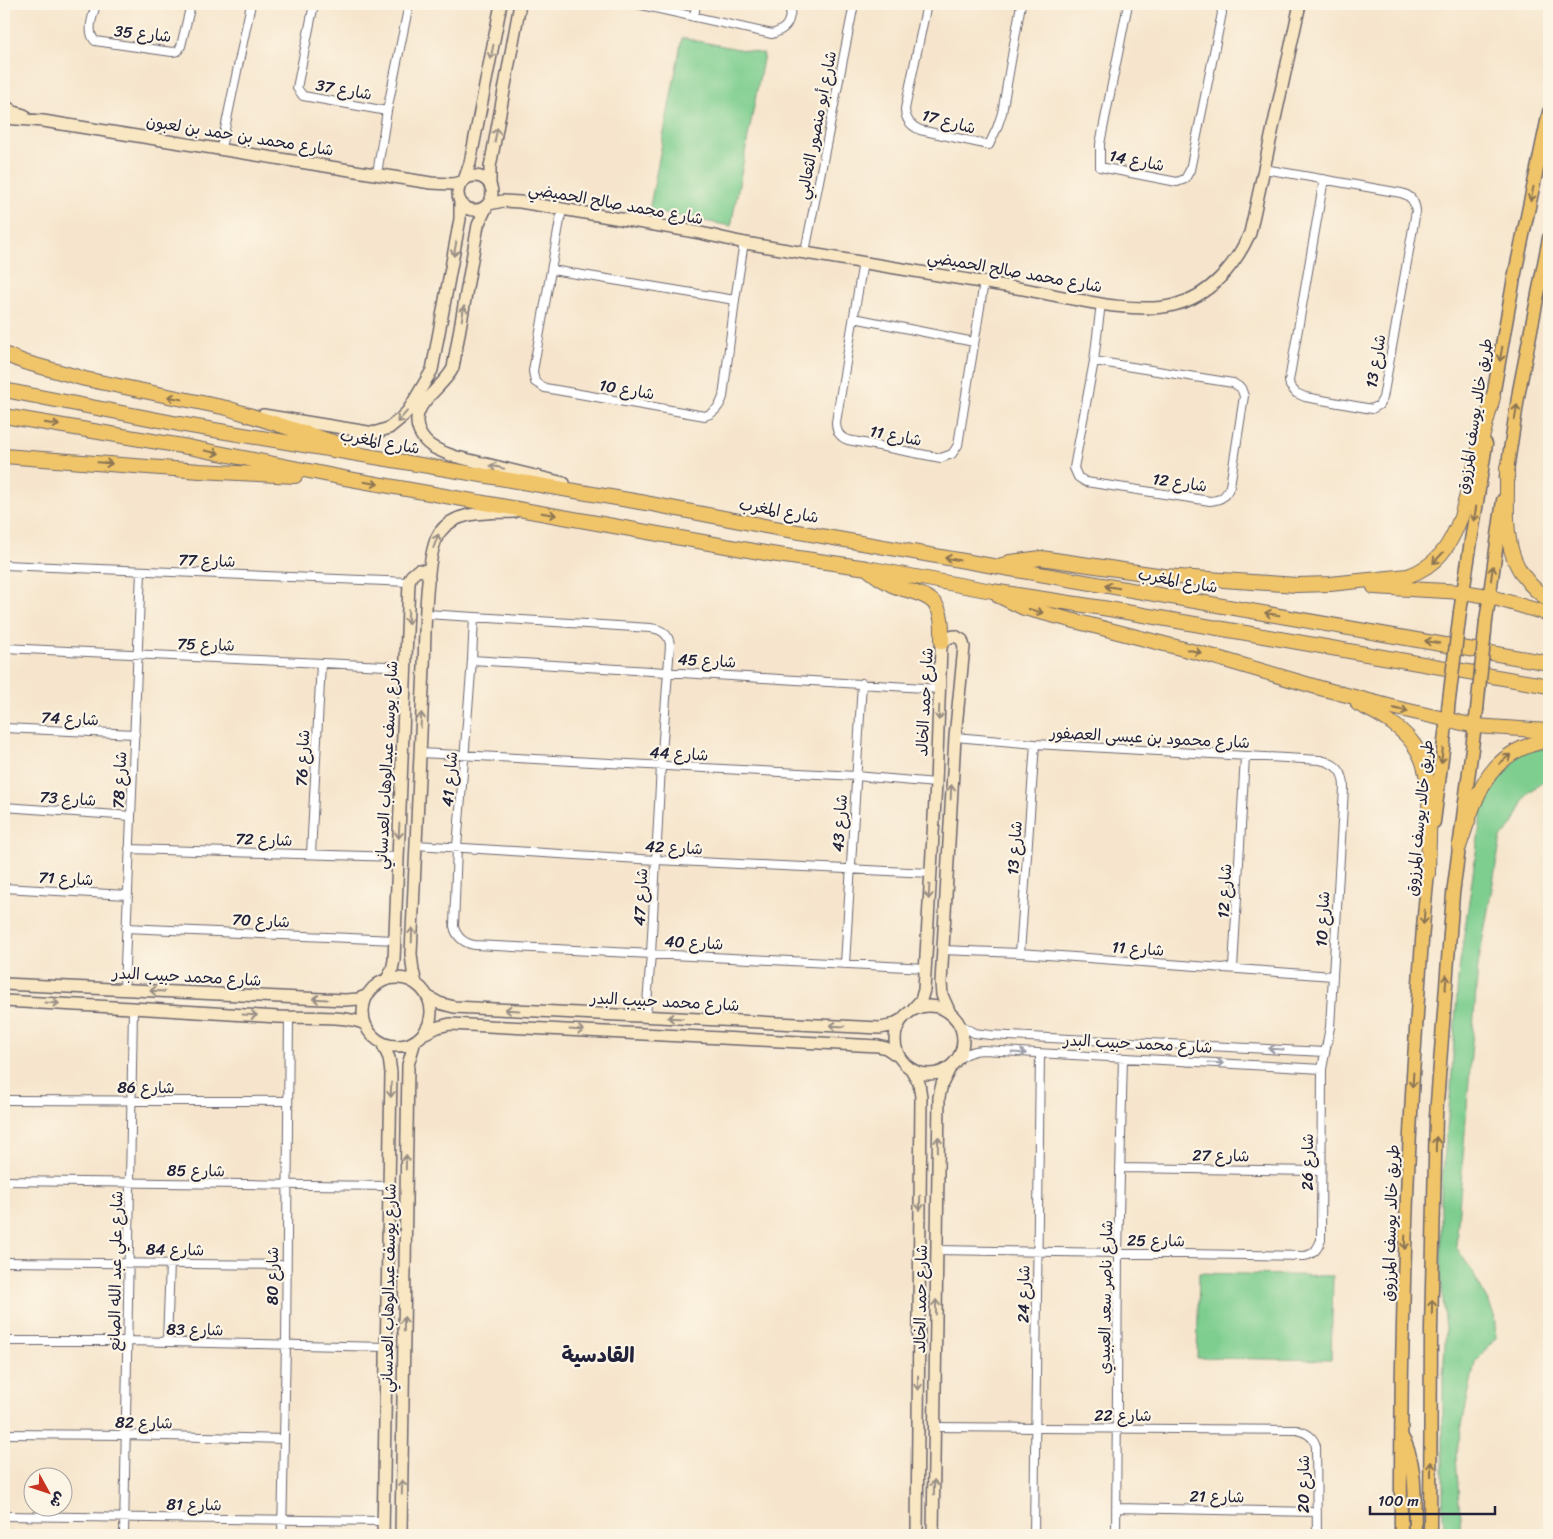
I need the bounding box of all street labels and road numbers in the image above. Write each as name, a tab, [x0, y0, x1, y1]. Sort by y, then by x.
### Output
street label: شارع 35	[113, 16, 173, 51]
street label: شارع أبو منصور الثعالبي	[788, 48, 845, 202]
street label: شارع 37	[313, 70, 374, 109]
street label: شارع 17	[919, 100, 979, 143]
street label: شارع محمد بن حمد بن لعبون	[144, 106, 336, 165]
street label: شارع 14	[1107, 141, 1167, 180]
street label: شارع محمد صالح الحميضي	[526, 174, 706, 233]
street label: شارع محمد صالح الحميضي	[925, 242, 1105, 301]
street label: شارع 13	[1356, 332, 1394, 390]
street label: طريق خالد يوسف المرزوق	[1448, 336, 1501, 496]
street label: شارع 10	[597, 370, 657, 409]
street label: شارع 11	[867, 416, 924, 455]
street label: شارع المغرب	[338, 420, 422, 463]
street label: شارع 12	[1151, 464, 1209, 501]
street label: شارع المغرب	[737, 489, 821, 532]
street label: شارع 77	[178, 545, 236, 576]
street label: شارع المغرب	[1136, 559, 1220, 602]
street label: شارع 75	[177, 629, 235, 660]
street label: شارع 45	[677, 644, 737, 677]
street label: شارع حمد الخالد	[907, 647, 942, 757]
street label: شارع يوسف عبدالوهاب العدساني	[367, 660, 406, 870]
street label: شارع 74	[40, 703, 100, 734]
street label: شارع محمود بن عيسى العصفور	[1047, 718, 1251, 757]
street label: شارع 76	[287, 729, 318, 787]
street label: شارع 44	[649, 737, 709, 770]
street label: طريق خالد يوسف المرزوق	[1397, 738, 1442, 898]
street label: شارع 41	[433, 750, 466, 808]
street label: شارع 78	[104, 751, 135, 810]
street label: شارع 73	[39, 782, 97, 815]
street label: شارع 43	[823, 793, 856, 853]
street label: شارع 13	[998, 820, 1031, 876]
street label: شارع 72	[235, 824, 293, 855]
street label: شارع 42	[644, 832, 704, 863]
street label: شارع 71	[38, 863, 94, 894]
street label: شارع 12	[1209, 863, 1240, 919]
street label: شارع 47	[625, 867, 656, 927]
street label: شارع 10	[1307, 890, 1338, 948]
street label: شارع 70	[231, 905, 291, 936]
street label: شارع 40	[664, 926, 724, 959]
street label: شارع 11	[1111, 932, 1165, 965]
street label: شارع محمد حبيب البدر	[110, 958, 262, 995]
street label: شارع محمد حبيب البدر	[588, 983, 740, 1020]
street label: شارع محمد حبيب البدر	[1061, 1025, 1213, 1062]
street label: شارع 86	[117, 1073, 175, 1102]
street label: شارع 26	[1293, 1133, 1322, 1191]
street label: شارع 27	[1192, 1141, 1250, 1170]
street label: طريق خالد يوسف المرزوق	[1373, 1144, 1408, 1302]
street label: شارع 85	[167, 1155, 225, 1186]
street label: شارع يوسف عبدالوهاب العدساني	[372, 1183, 405, 1393]
street label: شارع علي عبد الله الصانع	[100, 1190, 131, 1352]
street label: شارع ناصر سعد العبيدي	[1090, 1220, 1121, 1374]
street label: شارع 25	[1127, 1225, 1185, 1256]
street label: شارع 84	[146, 1234, 204, 1265]
street label: شارع حمد الخالد	[905, 1244, 936, 1354]
street label: شارع 80	[258, 1247, 287, 1305]
street label: شارع 24	[1008, 1265, 1039, 1323]
street label: شارع 83	[166, 1315, 224, 1344]
street label: شارع 22	[1094, 1401, 1152, 1430]
street label: شارع 82	[115, 1407, 173, 1438]
street label: شارع 20	[1289, 1455, 1318, 1513]
street label: شارع 21	[1189, 1482, 1245, 1511]
street label: شارع 81	[166, 1490, 222, 1519]

